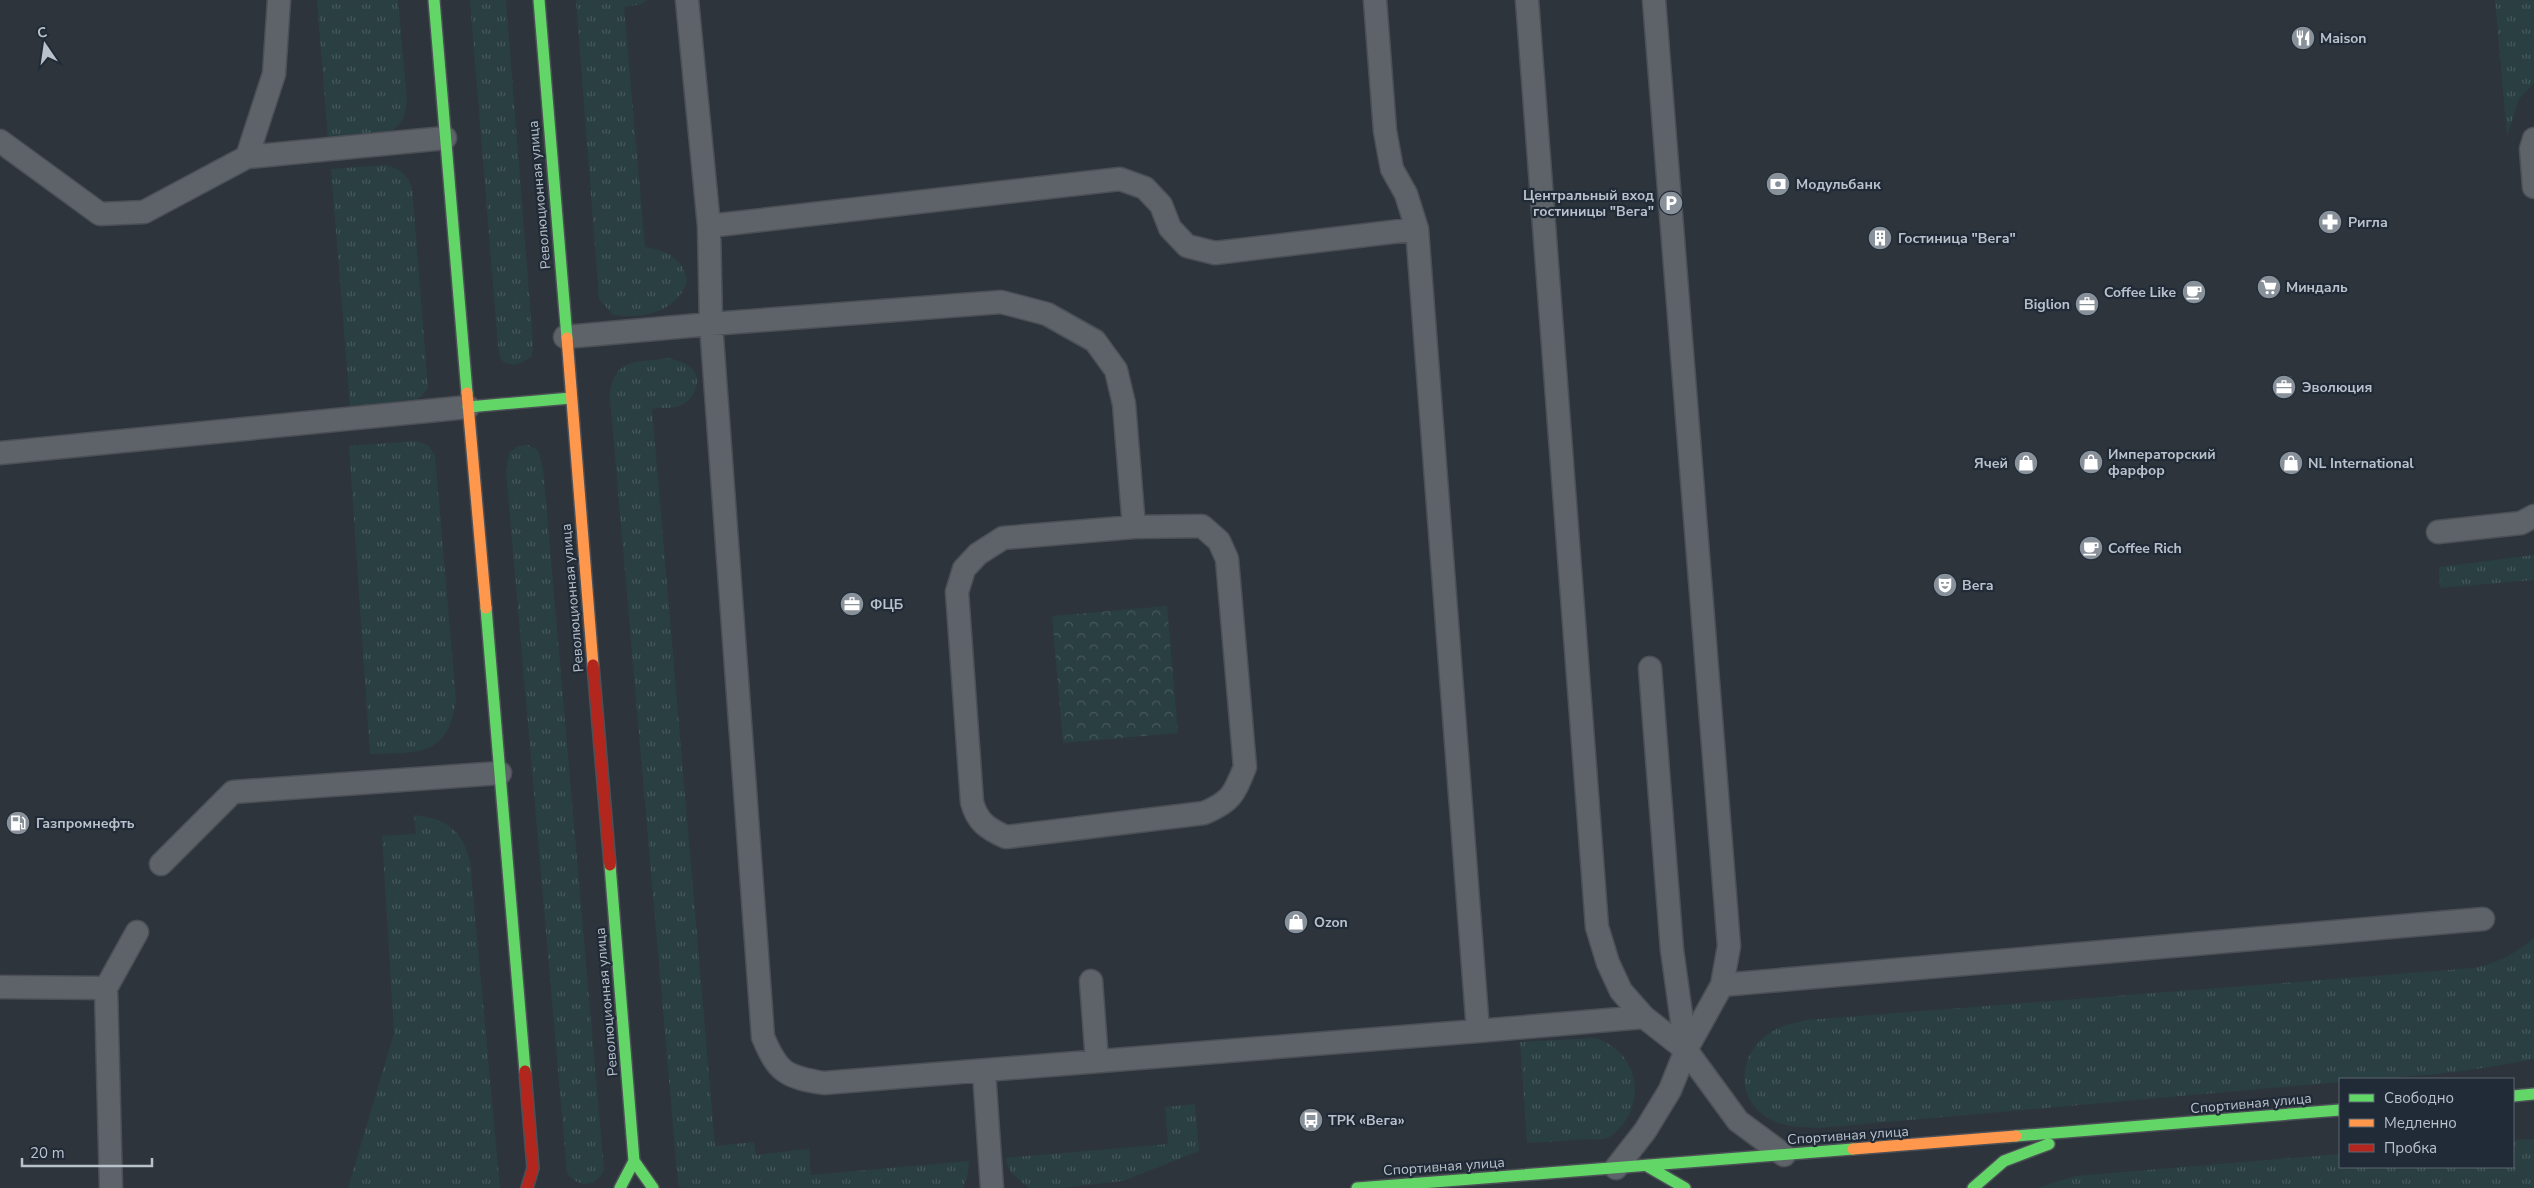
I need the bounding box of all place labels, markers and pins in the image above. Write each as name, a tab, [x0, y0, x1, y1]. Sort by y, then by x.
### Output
restaurant icon: Maison	[2290, 25, 2316, 51]
place label: Maison	[2320, 29, 2366, 48]
bank icon: Модульбанк	[1765, 171, 1791, 197]
place label: Модульбанк	[1796, 175, 1881, 194]
place label: Центральный вход гостиницы "Вега"	[1523, 186, 1654, 221]
parking icon: Центральный вход гостиницы "Вега"	[1658, 190, 1684, 216]
pharmacy icon: Ригла	[2317, 209, 2343, 235]
place label: Ригла	[2348, 213, 2388, 232]
building icon: Гостиница "Вега"	[1867, 225, 1893, 251]
place label: Гостиница "Вега"	[1898, 229, 2016, 248]
supermarket icon: Миндаль	[2256, 274, 2282, 300]
place label: Миндаль	[2286, 278, 2348, 297]
cafe icon: Coffee Like	[2181, 279, 2207, 305]
place label: Coffee Like	[2104, 283, 2176, 302]
office icon: Biglion	[2074, 291, 2100, 317]
place label: Biglion	[2024, 295, 2070, 314]
office icon: Эволюция	[2271, 374, 2297, 400]
place label: Эволюция	[2302, 378, 2372, 397]
place label: Императорский фарфор	[2108, 445, 2216, 480]
shop icon: Императорский фарфор	[2078, 449, 2104, 475]
shop icon: Ячей	[2013, 450, 2039, 476]
shop icon: NL International	[2278, 450, 2304, 476]
place label: Ячей	[1974, 454, 2008, 473]
place label: NL International	[2308, 454, 2414, 473]
cafe icon: Coffee Rich	[2078, 535, 2104, 561]
place label: Coffee Rich	[2108, 539, 2182, 558]
theatre icon: Вега	[1932, 572, 1958, 598]
place label: Вега	[1962, 576, 1994, 595]
office icon: ФЦБ	[839, 591, 865, 617]
place label: ФЦБ	[870, 595, 903, 614]
fuel station icon: Газпромнефть	[5, 810, 31, 836]
place label: Газпромнефть	[36, 814, 135, 833]
shop icon: Ozon	[1283, 909, 1309, 935]
place label: Ozon	[1314, 913, 1348, 932]
bus stop icon: ТРК «Вега»	[1298, 1107, 1324, 1133]
place label: ТРК «Вега»	[1328, 1111, 1405, 1130]

